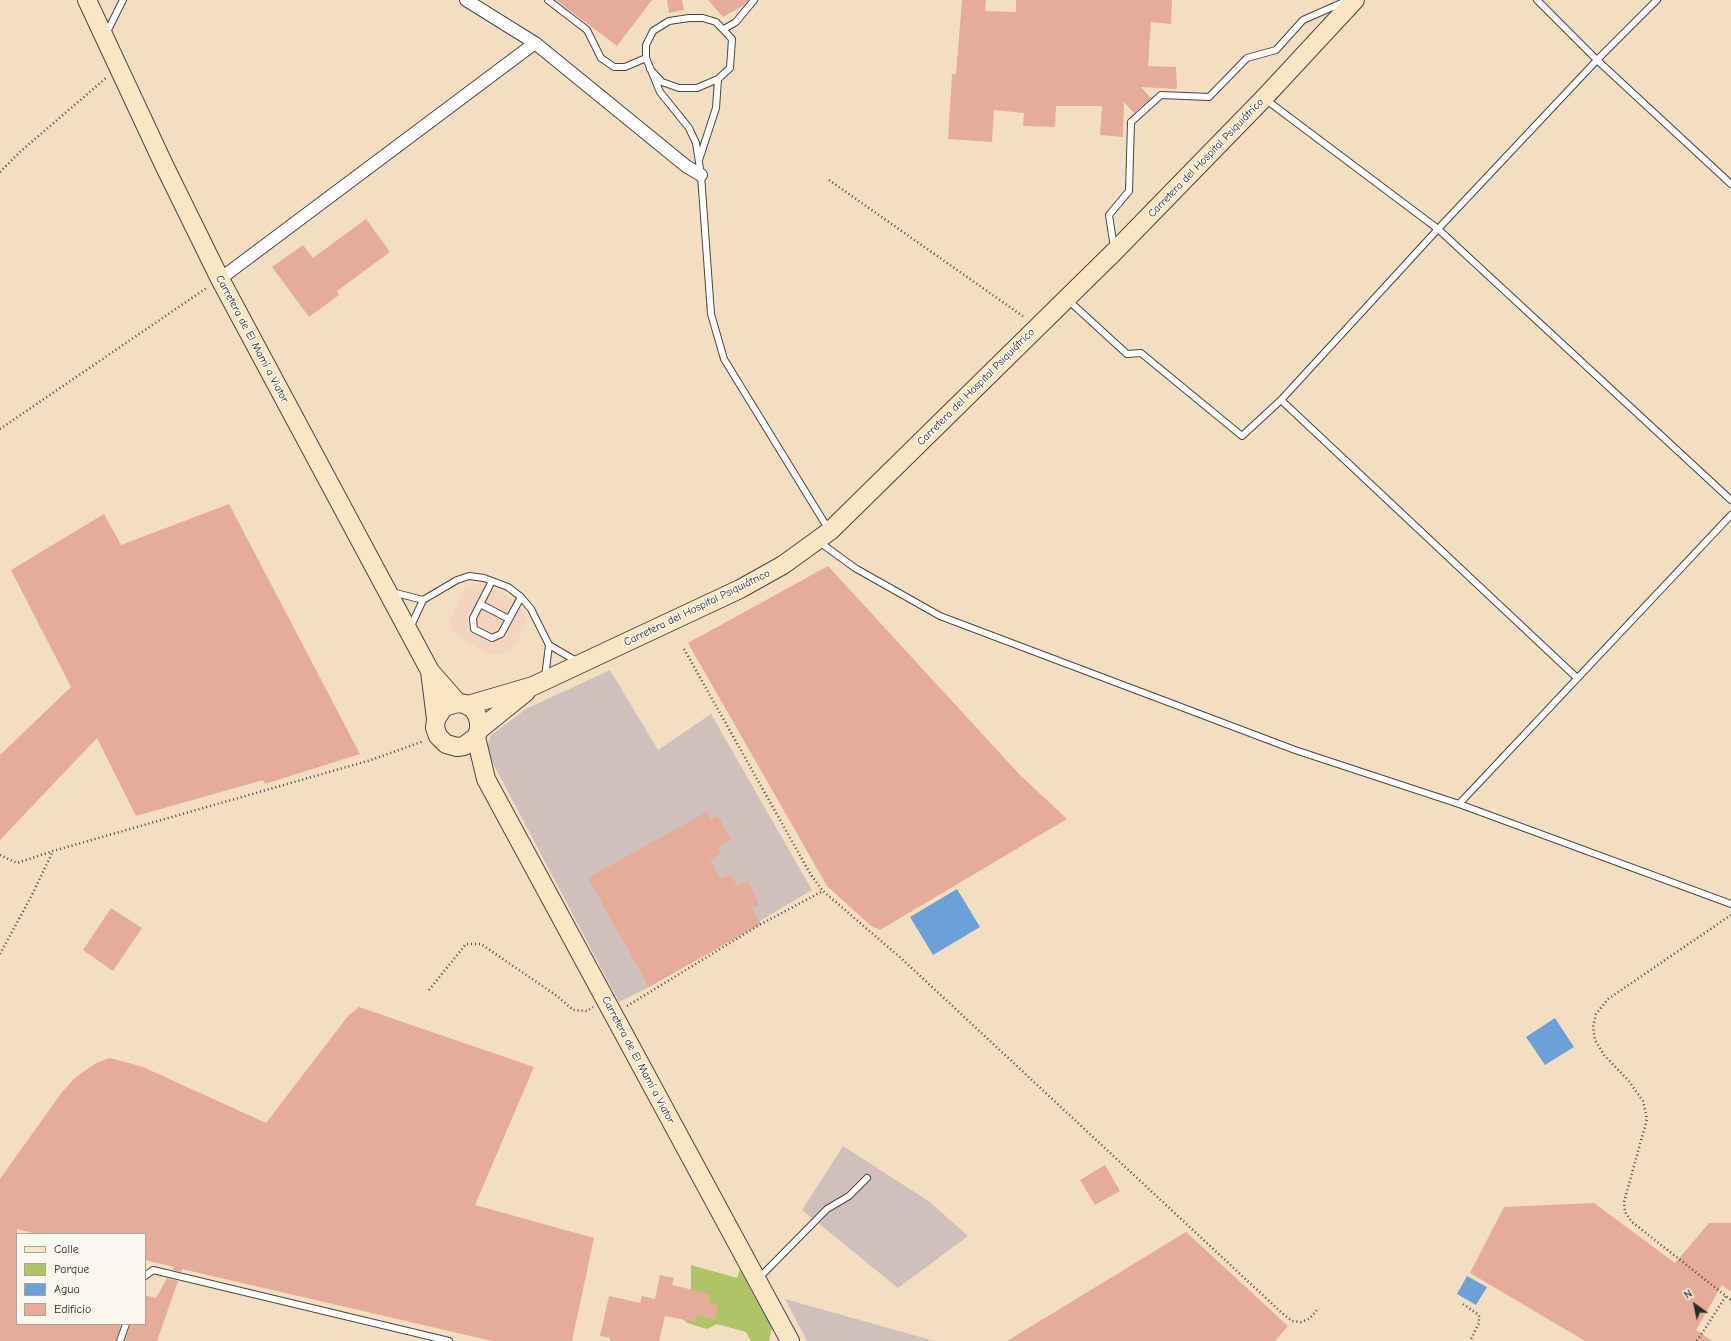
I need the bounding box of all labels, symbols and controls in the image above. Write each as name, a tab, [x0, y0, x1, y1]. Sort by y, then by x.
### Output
street label: Carretera del Hospital Psiquiátrico	[1145, 96, 1267, 220]
street label: Carretera de El Mamí a Viator	[213, 273, 291, 405]
street label: Carretera del Hospital Psiquiátrico	[914, 325, 1038, 449]
street label: Carretera del Hospital Psiquiátrico	[622, 567, 772, 649]
street label: Carretera de El Mamí a Viator	[599, 994, 677, 1126]
legend	[16, 1233, 146, 1325]
text: Calle	[54, 1242, 79, 1256]
text: Parque	[54, 1262, 89, 1276]
text: Agua	[54, 1282, 80, 1296]
north arrow	[1675, 1285, 1715, 1325]
text: N	[1682, 1287, 1695, 1302]
text: Edificio	[54, 1302, 91, 1316]

